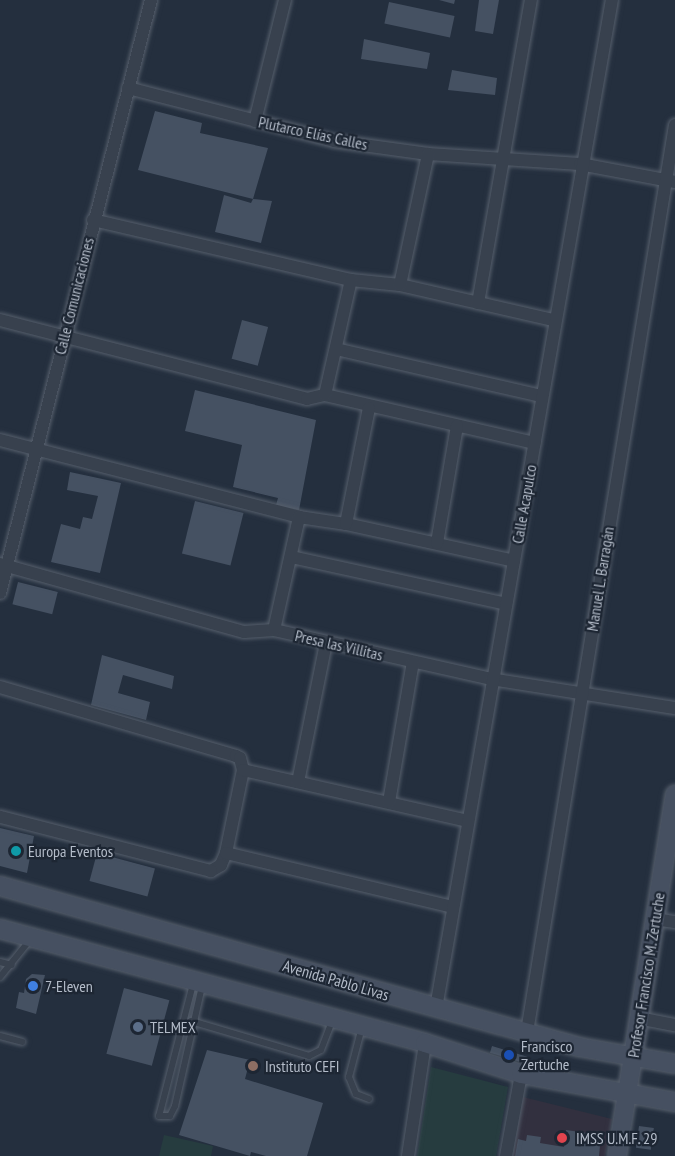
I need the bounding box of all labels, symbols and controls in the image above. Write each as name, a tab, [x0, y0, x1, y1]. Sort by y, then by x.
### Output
street label: Plutarco Elías Calles	[257, 112, 369, 154]
street label: Calle Comunicaciones	[50, 236, 98, 356]
street label: Calle Acapulco	[508, 463, 540, 545]
street label: Manuel L. Barragán	[582, 525, 618, 633]
street label: Presa las Villitas	[293, 626, 385, 664]
place label: Europa Eventos	[28, 841, 113, 861]
marker: Europa Eventos	[9, 844, 23, 858]
street label: Profesor Francisco M. Zertuche	[623, 890, 669, 1060]
street label: Avenida Pablo Livas	[281, 956, 391, 1004]
place label: 7-Eleven	[45, 976, 93, 996]
marker: 7-Eleven	[26, 979, 40, 993]
place label: TELMEX	[150, 1017, 196, 1037]
marker: TELMEX	[131, 1020, 145, 1034]
place label: Francisco Zertuche	[521, 1036, 572, 1074]
marker: Francisco Zertuche	[502, 1048, 516, 1062]
place label: Instituto CEFI	[265, 1056, 339, 1076]
marker: Instituto CEFI	[246, 1059, 260, 1073]
place label: IMSS U.M.F. 29	[576, 1128, 658, 1148]
marker: IMSS U.M.F. 29	[553, 1129, 571, 1147]

